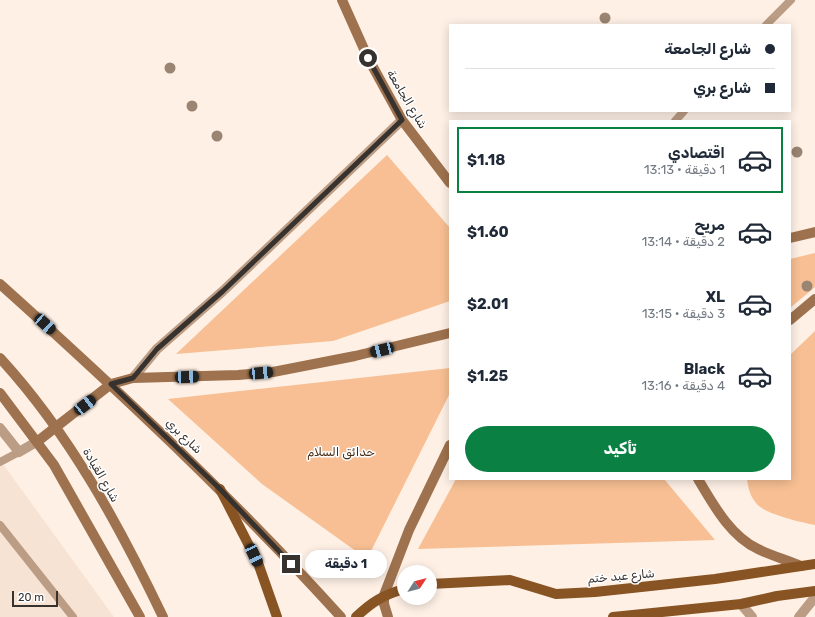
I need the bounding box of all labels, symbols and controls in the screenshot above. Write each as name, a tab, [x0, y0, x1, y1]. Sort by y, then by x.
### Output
text: شارع الجامعة	[664, 40, 751, 58]
route start	[359, 49, 377, 67]
street label: شارع الجامعة	[382, 67, 430, 132]
text: شارع بري	[693, 79, 751, 97]
icon: car	[737, 142, 773, 178]
text: اقتصادي	[668, 144, 725, 162]
text: $1.18	[467, 151, 505, 169]
text: 1 دقيقة · 13:13	[644, 162, 725, 177]
icon: car	[737, 214, 773, 250]
text: مريح	[694, 216, 725, 234]
text: $1.60	[467, 223, 509, 241]
text: 2 دقيقة · 13:14	[642, 234, 725, 249]
icon: car	[737, 286, 773, 322]
text: XL	[706, 288, 725, 306]
text: $2.01	[467, 295, 509, 313]
text: 3 دقيقة · 13:15	[642, 306, 725, 321]
car	[32, 312, 58, 336]
car	[369, 341, 395, 359]
icon: car	[737, 358, 773, 394]
text: Black	[684, 360, 725, 378]
car	[249, 366, 273, 380]
text: $1.25	[467, 367, 508, 385]
car	[175, 371, 199, 383]
text: 4 دقيقة · 13:16	[642, 378, 725, 393]
car	[72, 393, 98, 417]
street label: شارع بري	[162, 415, 205, 458]
button: تأكيد	[465, 426, 775, 472]
street label: شارع القيادة	[78, 445, 122, 506]
park label: حدائق السلام	[307, 445, 375, 461]
car	[243, 542, 265, 568]
callout: 1 دقيقة	[305, 550, 387, 578]
route end	[282, 555, 300, 573]
text: 1 دقيقة	[325, 556, 367, 571]
north arrow	[397, 565, 437, 605]
map controls	[397, 565, 437, 605]
street label: شارع عبد ختم	[587, 566, 655, 588]
scale bar	[12, 589, 58, 608]
text: 20 m	[18, 591, 44, 604]

